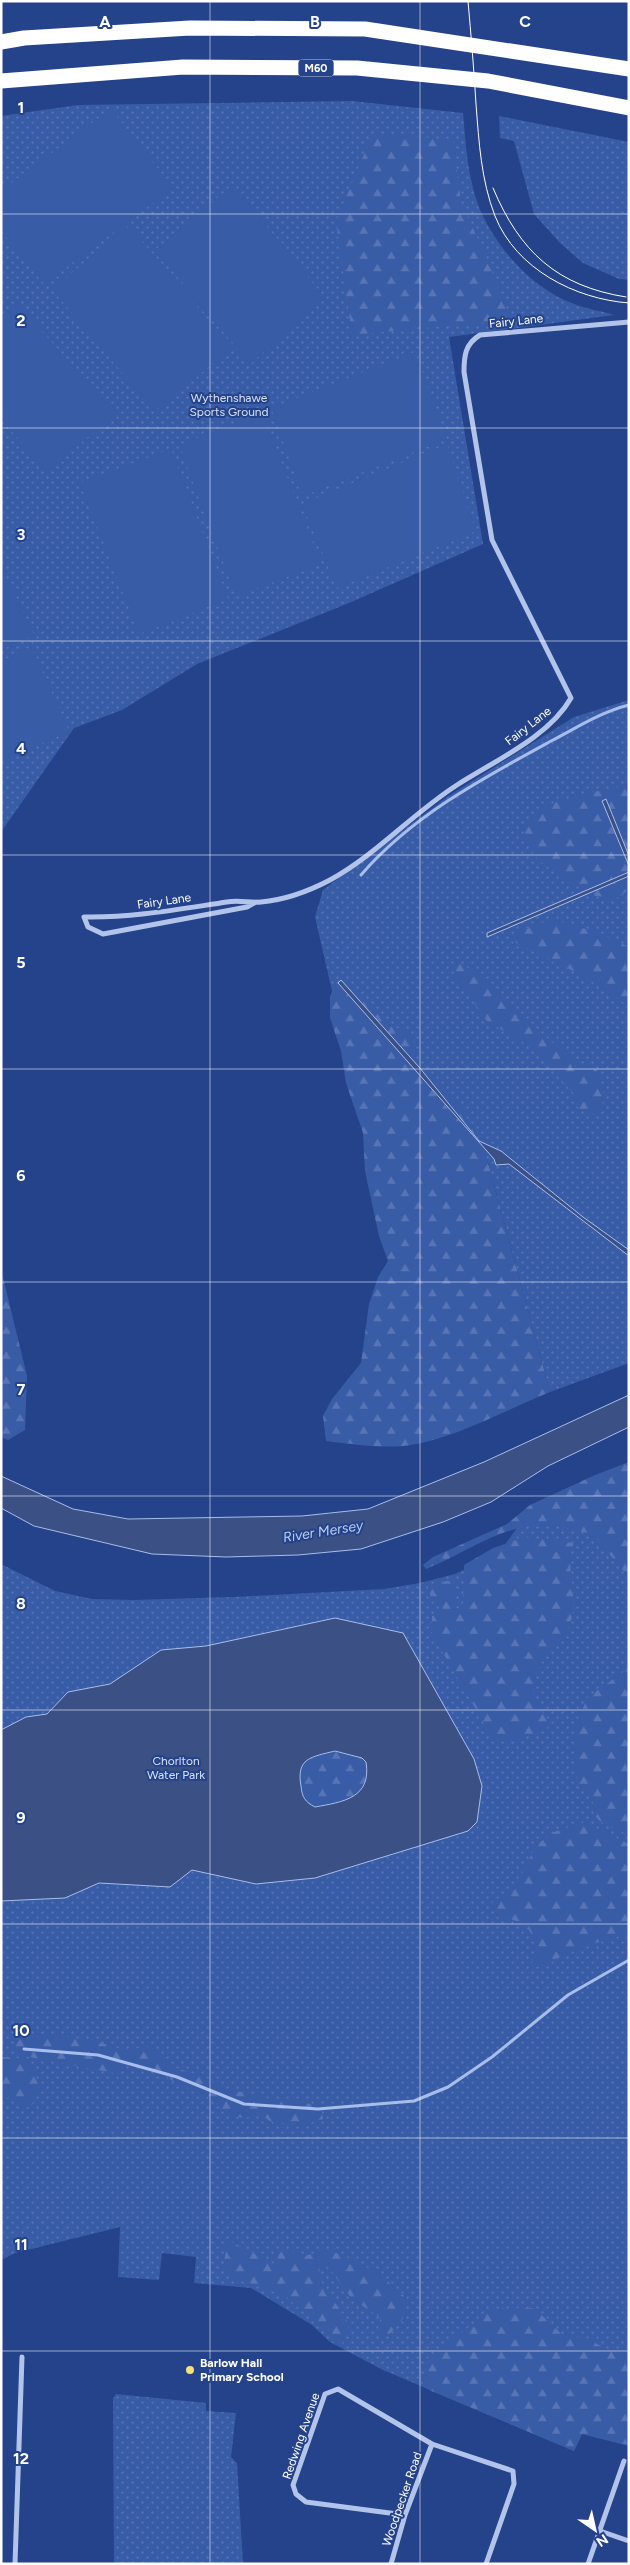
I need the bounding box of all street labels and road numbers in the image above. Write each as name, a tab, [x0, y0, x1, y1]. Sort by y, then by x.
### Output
road number: M60	[298, 59, 334, 76]
street label: Fairy Lane	[488, 311, 544, 331]
street label: Fairy Lane	[502, 703, 554, 748]
street label: Fairy Lane	[136, 890, 192, 912]
street label: Redwing Avenue	[280, 2390, 323, 2481]
street label: Woodpecker Road	[379, 2450, 425, 2548]

